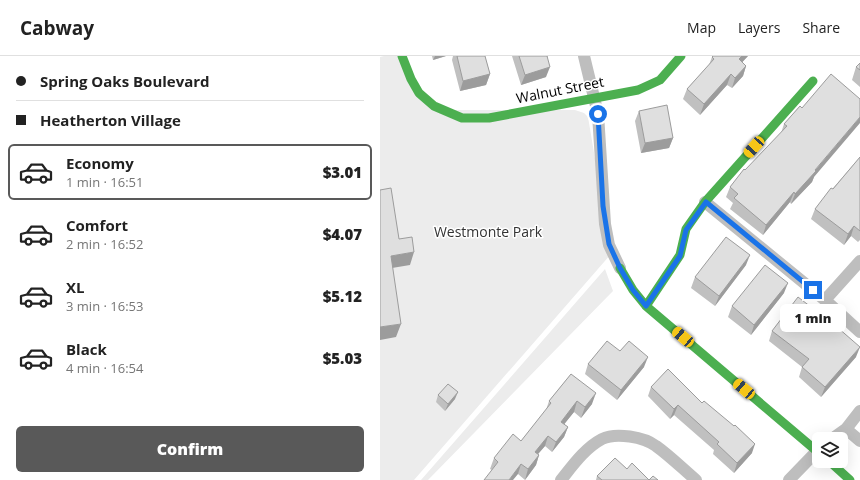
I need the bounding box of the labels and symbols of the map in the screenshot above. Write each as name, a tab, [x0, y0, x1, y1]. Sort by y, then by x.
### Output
street label: Walnut Street	[514, 72, 605, 107]
route start	[589, 105, 607, 123]
car	[742, 134, 766, 160]
park label: Westmonte Park	[434, 222, 543, 241]
route end	[804, 281, 822, 299]
callout: 1 min	[780, 304, 846, 332]
car	[670, 325, 696, 349]
car	[731, 377, 757, 401]

